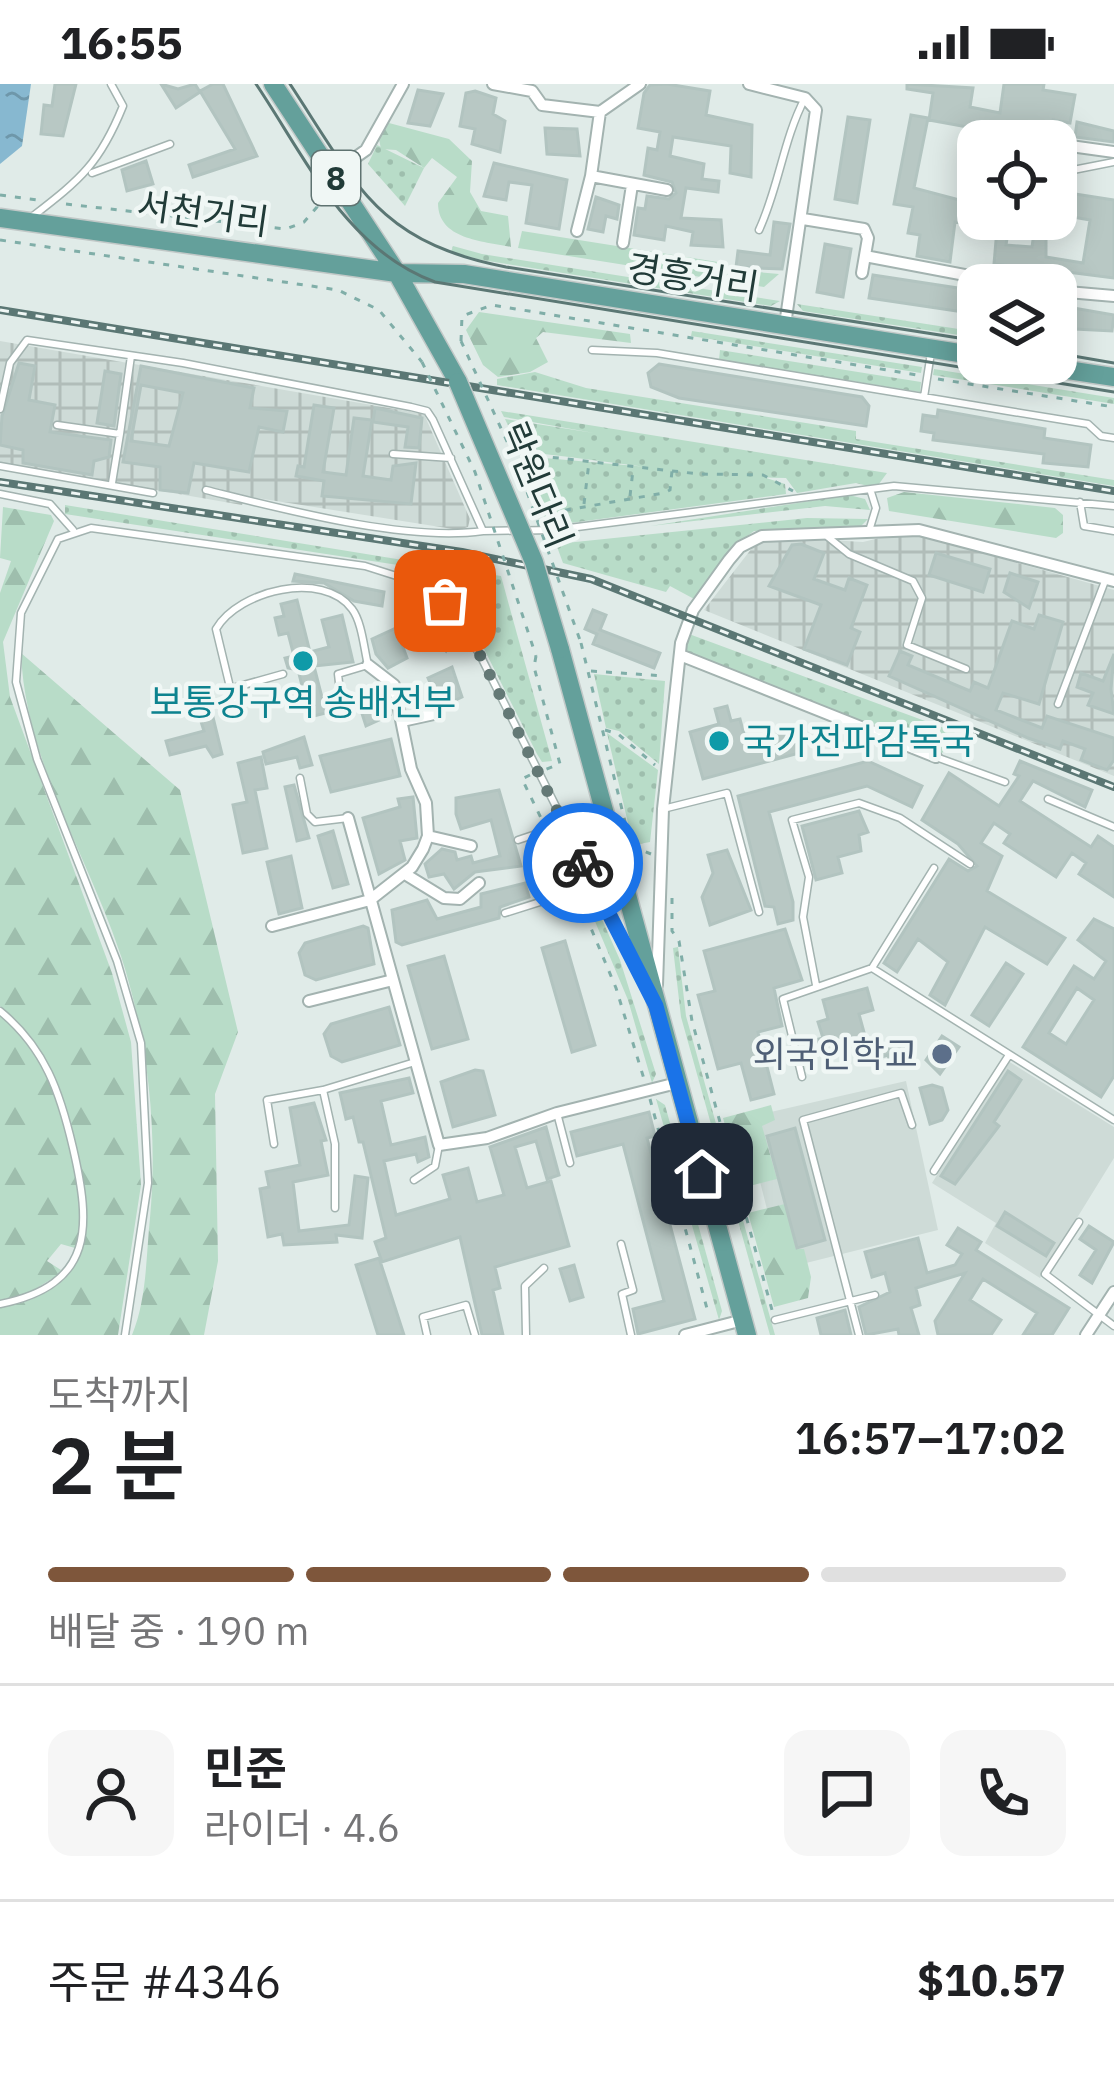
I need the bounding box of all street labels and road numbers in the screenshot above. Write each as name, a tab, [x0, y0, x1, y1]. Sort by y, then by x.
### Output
road number: 8	[312, 151, 360, 205]
street label: 서천거리	[134, 180, 272, 245]
street label: 경흥거리	[624, 243, 762, 310]
street label: 락원다리	[491, 415, 584, 555]

